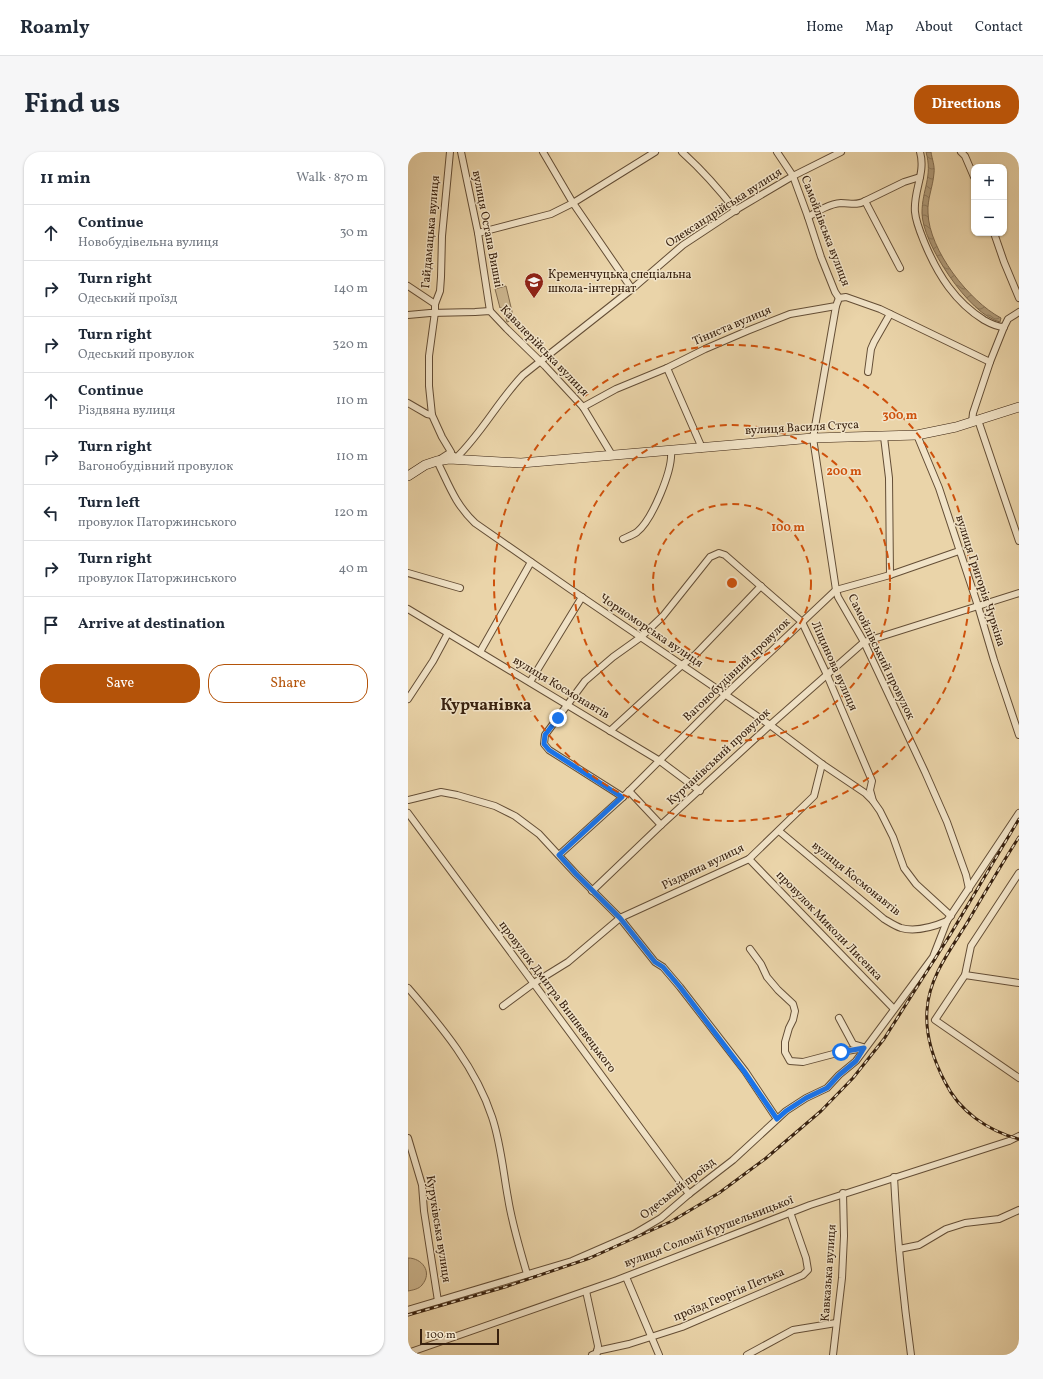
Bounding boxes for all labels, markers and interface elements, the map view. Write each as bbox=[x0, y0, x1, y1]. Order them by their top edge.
text: Roamly bbox=[20, 15, 90, 41]
text: Home bbox=[806, 18, 843, 37]
text: Map bbox=[865, 18, 893, 37]
text: About bbox=[915, 18, 953, 37]
text: Contact bbox=[975, 18, 1023, 37]
text: Find us bbox=[24, 85, 120, 124]
button: Directions bbox=[914, 85, 1019, 124]
street label: Олександрійська вулиця bbox=[663, 164, 785, 252]
map controls bbox=[971, 164, 1007, 236]
button: + bbox=[971, 164, 1007, 200]
text: 11 min bbox=[40, 167, 91, 190]
text: Walk · 870 m bbox=[296, 169, 368, 187]
street label: вулиця Остапа Вишні bbox=[468, 169, 506, 289]
street label: Самойлівська вулиця bbox=[797, 173, 853, 289]
street label: Гайдамацька вулиця bbox=[418, 175, 444, 289]
button: − bbox=[971, 200, 1007, 236]
text: Continue bbox=[78, 213, 143, 234]
icon: ahead bbox=[40, 222, 62, 244]
text: 30 m bbox=[340, 224, 368, 242]
text: Новобудівельна вулиця bbox=[78, 234, 219, 252]
place label: Кременчуцька спеціальна школа-інтернат bbox=[548, 267, 692, 297]
text: Turn right bbox=[78, 269, 152, 290]
school or university icon: Кременчуцька спеціальна школа-інтернат bbox=[523, 271, 545, 299]
icon: right bbox=[40, 278, 62, 300]
text: 140 m bbox=[334, 280, 368, 298]
text: Одеський проїзд bbox=[78, 290, 177, 308]
street label: Кавалерійська вулиця bbox=[496, 302, 592, 400]
street label: Тіниста вулиця bbox=[690, 302, 774, 350]
text: Turn right bbox=[78, 325, 152, 346]
icon: right bbox=[40, 334, 62, 356]
text: 320 m bbox=[333, 336, 368, 354]
text: Одеський провулок bbox=[78, 346, 194, 364]
text: Continue bbox=[78, 381, 143, 402]
icon: ahead bbox=[40, 390, 62, 412]
text: 110 m bbox=[336, 392, 368, 410]
text: Різдвяна вулиця bbox=[78, 402, 175, 420]
text: 300 m bbox=[883, 408, 918, 424]
street label: вулиця Василя Стуса bbox=[745, 417, 859, 439]
text: Turn right bbox=[78, 437, 152, 458]
icon: right bbox=[40, 446, 62, 468]
text: 110 m bbox=[336, 448, 368, 466]
text: Вагонобудівний провулок bbox=[78, 458, 233, 476]
text: 200 m bbox=[826, 464, 862, 480]
text: Turn left bbox=[78, 493, 140, 514]
icon: left bbox=[40, 502, 62, 524]
text: 120 m bbox=[334, 504, 368, 522]
street label: вулиця Григорія Чуркіна bbox=[951, 513, 1009, 649]
text: провулок Паторжинського bbox=[78, 514, 237, 532]
text: 100 m bbox=[771, 520, 805, 536]
text: Turn right bbox=[78, 549, 152, 570]
icon: right bbox=[40, 558, 62, 580]
text: 40 m bbox=[339, 560, 368, 578]
text: провулок Паторжинського bbox=[78, 570, 237, 588]
centre of rings bbox=[725, 576, 739, 590]
street label: Чорноморська вулиця bbox=[596, 590, 706, 672]
street label: Самойлівський провулок bbox=[844, 592, 919, 723]
icon: arrive bbox=[40, 614, 62, 636]
text: Arrive at destination bbox=[78, 614, 225, 635]
street label: Вагонобудівний провулок bbox=[680, 614, 794, 725]
street label: Ліщинова вулиця bbox=[807, 618, 861, 714]
street label: вулиця Космонавтів bbox=[510, 653, 612, 723]
button: Save bbox=[40, 664, 200, 703]
button: Share bbox=[208, 664, 368, 703]
district label: Курчанівка bbox=[440, 695, 532, 717]
street label: Курчанівський провулок bbox=[664, 704, 775, 809]
route end bbox=[549, 709, 567, 727]
street label: вулиця Космонавтів bbox=[808, 838, 904, 920]
street label: Різдвяна вулиця bbox=[659, 840, 747, 894]
street label: провулок Миколи Лисенка bbox=[772, 867, 886, 985]
street label: провулок Дмитра Вишневецького bbox=[495, 918, 619, 1076]
route start bbox=[832, 1043, 850, 1061]
street label: Одеський проїзд bbox=[637, 1154, 719, 1224]
street label: Куруківська вулиця bbox=[422, 1174, 454, 1284]
street label: вулиця Соломії Крушельницької bbox=[622, 1192, 796, 1272]
street label: Кавказька вулиця bbox=[818, 1224, 840, 1322]
street label: проїзд Георгія Петька bbox=[671, 1264, 787, 1326]
scale bar bbox=[420, 1327, 499, 1346]
text: 100 m bbox=[426, 1328, 456, 1343]

